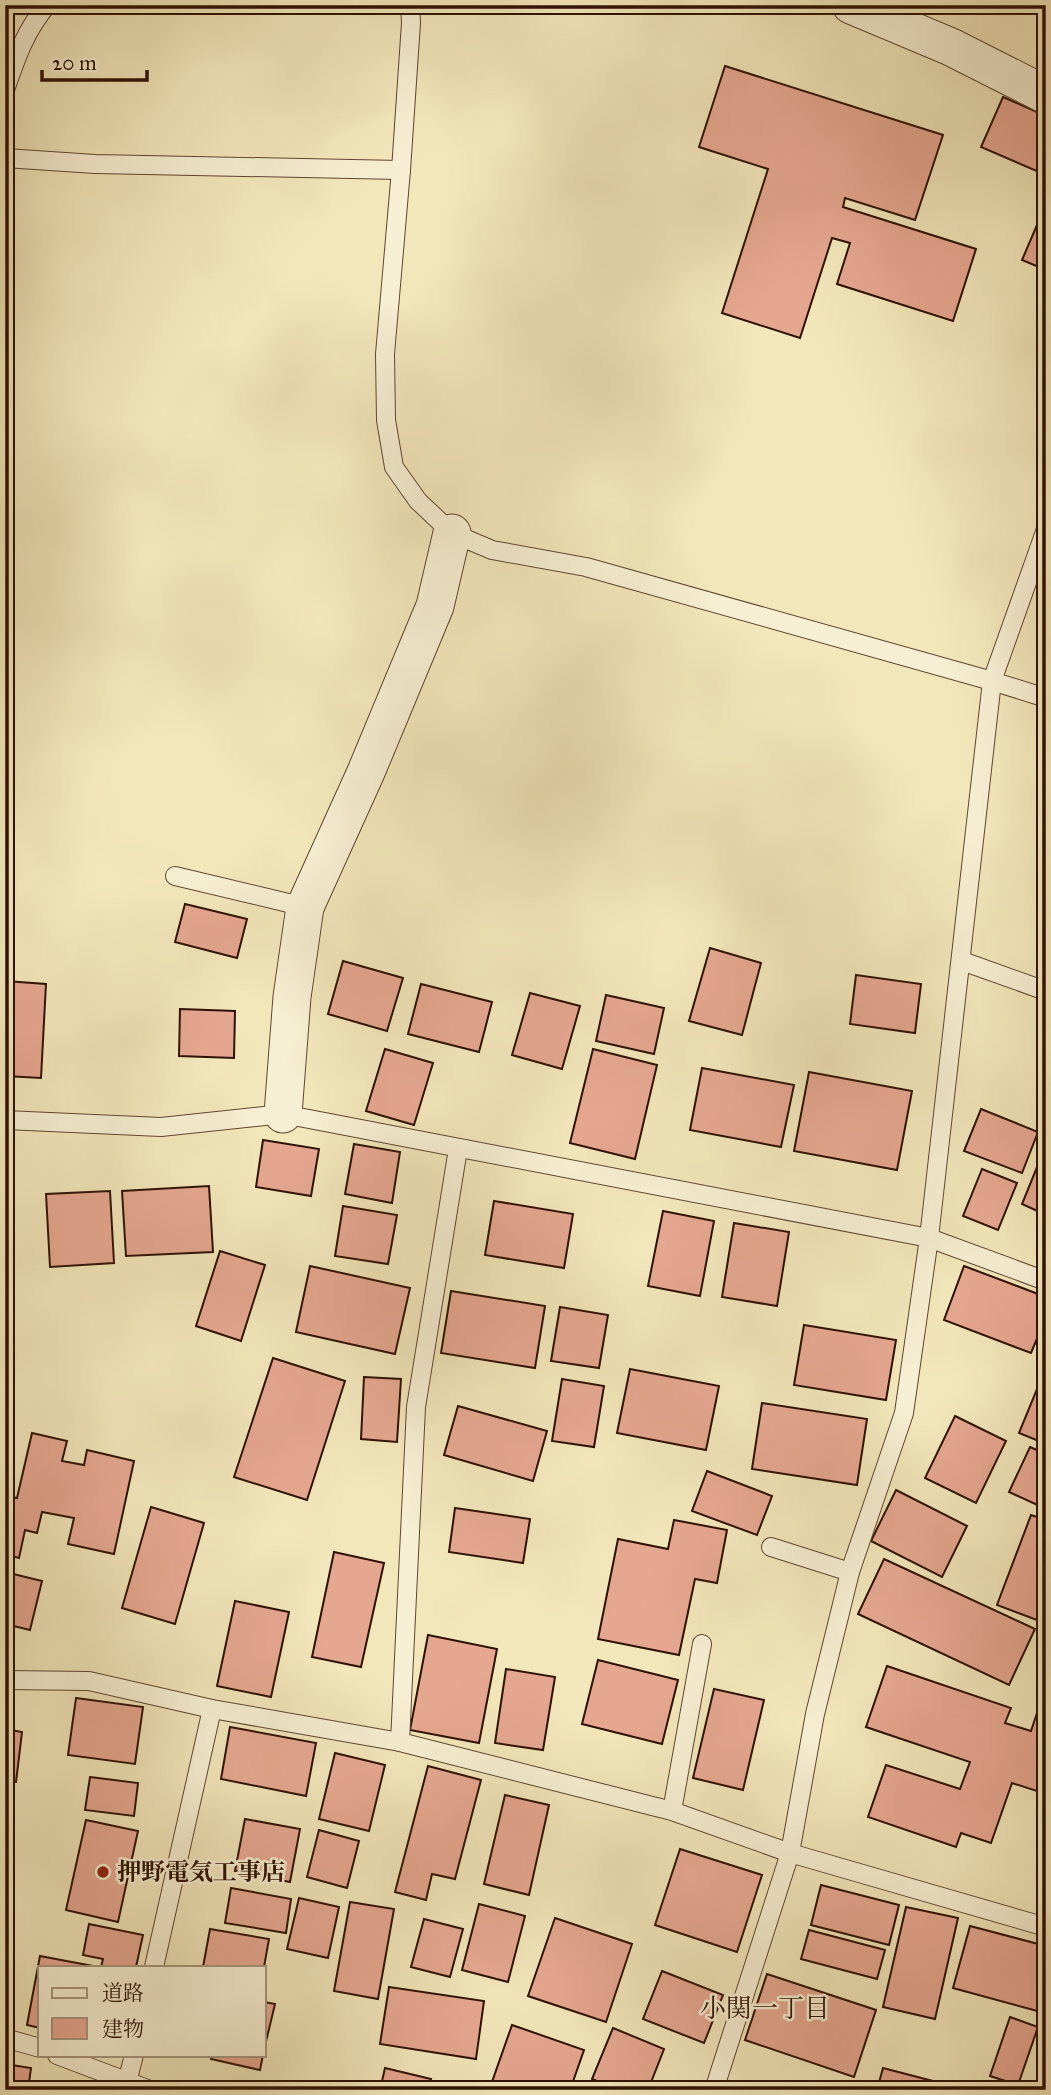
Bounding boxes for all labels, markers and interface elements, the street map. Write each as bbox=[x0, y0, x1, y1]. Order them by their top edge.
scale bar bbox=[42, 38, 147, 82]
text: 20 m bbox=[52, 50, 97, 76]
place label: 押野電気工事店 bbox=[117, 1857, 285, 1887]
marker: 押野電気工事店 bbox=[95, 1864, 111, 1880]
legend bbox=[38, 1966, 266, 2056]
text: 道路 bbox=[102, 1980, 144, 2006]
district label: 小関一丁目 bbox=[700, 1992, 830, 2024]
text: 建物 bbox=[102, 2016, 144, 2042]

